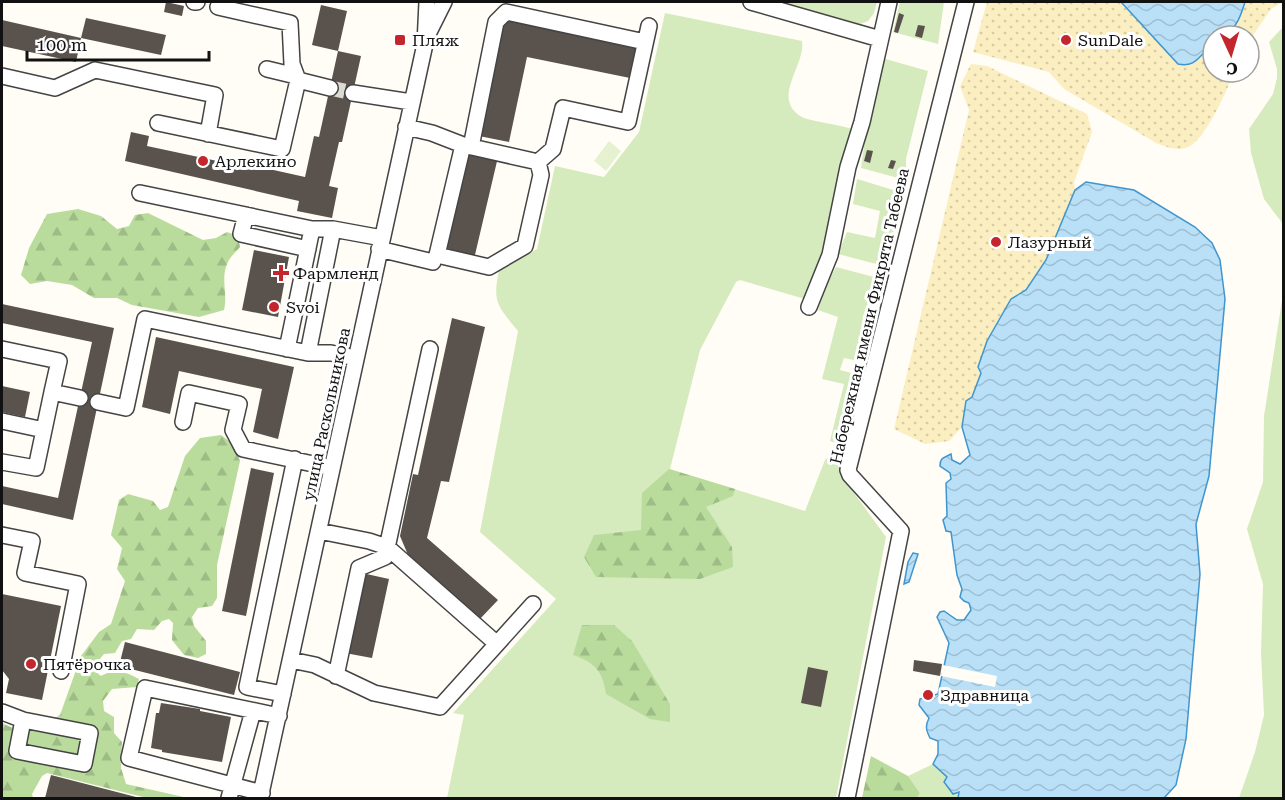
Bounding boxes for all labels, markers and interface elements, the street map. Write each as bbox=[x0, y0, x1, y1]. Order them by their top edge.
scale bar bbox=[27, 24, 208, 62]
north arrow bbox=[1201, 24, 1261, 84]
place label: Пляж bbox=[412, 31, 460, 50]
place label: SunDale bbox=[1078, 31, 1143, 50]
marker: Пляж bbox=[393, 33, 407, 47]
marker: SunDale bbox=[1059, 33, 1073, 47]
text: 100 m bbox=[36, 34, 87, 55]
text: С bbox=[1226, 59, 1238, 78]
place label: Арлекино bbox=[215, 152, 297, 171]
marker: Арлекино bbox=[196, 154, 210, 168]
street label: Набережная имени Фикрята Табеева bbox=[826, 166, 913, 466]
place label: Лазурный bbox=[1008, 233, 1092, 252]
marker: Лазурный bbox=[989, 235, 1003, 249]
place label: Фармленд bbox=[293, 264, 379, 283]
marker: Фармленд bbox=[274, 266, 288, 280]
place label: Svoi bbox=[286, 298, 320, 317]
marker: Svoi bbox=[267, 300, 281, 314]
street label: улица Раскольникова bbox=[299, 325, 354, 502]
place label: Пятёрочка bbox=[43, 655, 131, 674]
marker: Пятёрочка bbox=[24, 657, 38, 671]
place label: Здравница bbox=[940, 686, 1029, 705]
marker: Здравница bbox=[921, 688, 935, 702]

